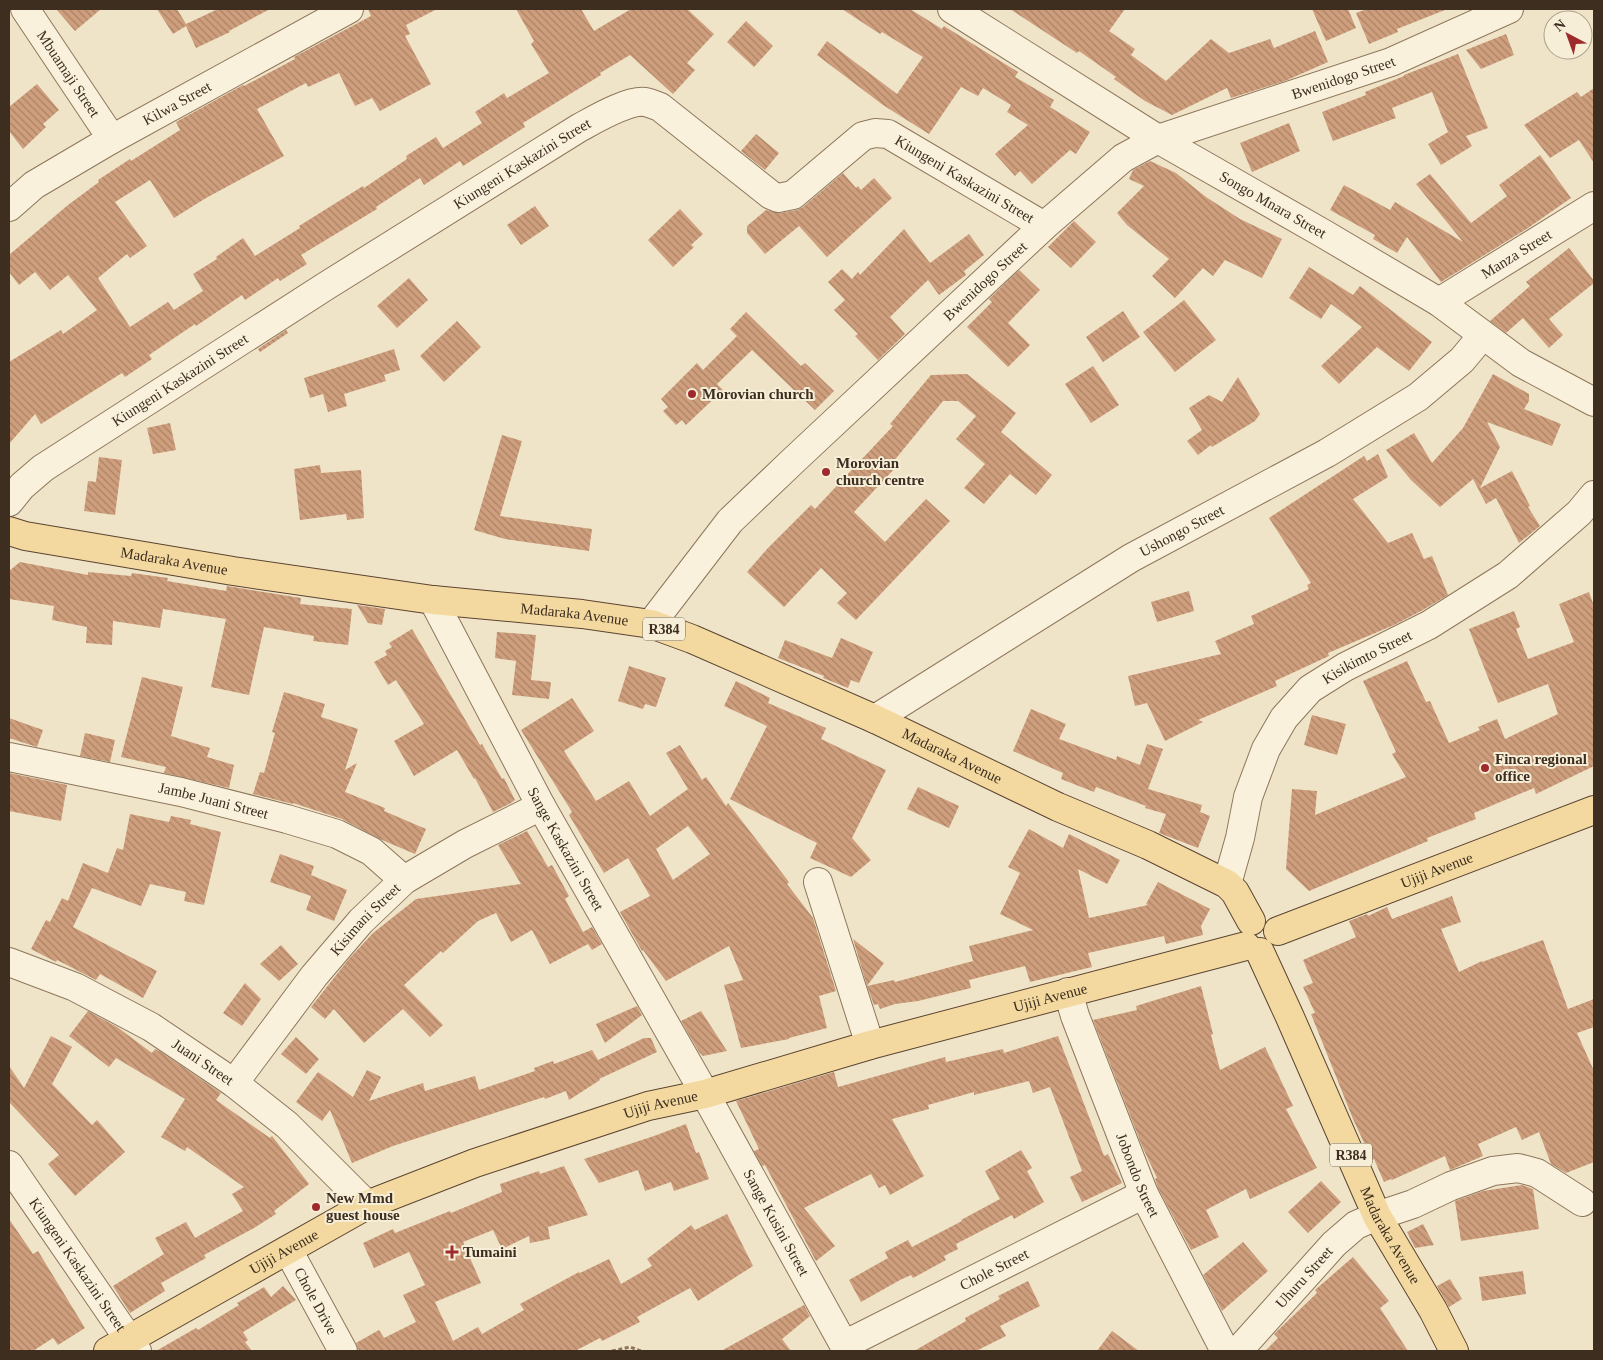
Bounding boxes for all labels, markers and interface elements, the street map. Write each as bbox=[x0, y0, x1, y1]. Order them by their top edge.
north arrow bbox=[1543, 10, 1593, 60]
text: N bbox=[1551, 17, 1569, 35]
street label: Mbuamaji Street bbox=[34, 28, 103, 121]
street label: Bwenidogo Street bbox=[1290, 53, 1399, 102]
street label: Kilwa Street bbox=[140, 78, 215, 129]
street label: Kiungeni Kaskazini Street bbox=[451, 115, 594, 212]
street label: Kiungeni Kaskazini Street bbox=[892, 132, 1038, 227]
street label: Songo Mnara Street bbox=[1217, 168, 1330, 242]
street label: Manza Street bbox=[1478, 226, 1555, 282]
street label: Bwenidogo Street bbox=[940, 238, 1031, 324]
street label: Kiungeni Kaskazini Street bbox=[109, 330, 252, 430]
place label: Morovian church bbox=[702, 386, 814, 402]
marker: Morovian church bbox=[686, 388, 698, 400]
place label: Morovian church centre bbox=[836, 455, 925, 488]
marker: Morovian church centre bbox=[820, 466, 832, 478]
street label: Ushongo Street bbox=[1137, 501, 1227, 560]
street label: Madaraka Avenue bbox=[119, 544, 229, 578]
street label: Madaraka Avenue bbox=[520, 600, 630, 629]
road number: R384 bbox=[643, 618, 685, 640]
street label: Kisikimto Street bbox=[1319, 627, 1415, 687]
street label: Madaraka Avenue bbox=[900, 725, 1005, 787]
place label: Finca regional office bbox=[1495, 751, 1587, 784]
marker: Finca regional office bbox=[1479, 762, 1491, 774]
street label: Jambe Juani Street bbox=[157, 780, 271, 822]
street label: Sange Kaskazini Street bbox=[525, 784, 607, 914]
street label: Ujiji Avenue bbox=[1398, 849, 1475, 891]
street label: Kisimani Street bbox=[327, 879, 404, 959]
street label: Ujiji Avenue bbox=[1011, 980, 1089, 1015]
street label: Juani Street bbox=[169, 1036, 237, 1089]
street label: Ujiji Avenue bbox=[621, 1088, 700, 1122]
street label: Jobondo Street bbox=[1113, 1131, 1163, 1221]
road number: R384 bbox=[1330, 1144, 1372, 1166]
street label: Sange Kusini Street bbox=[740, 1167, 812, 1279]
street label: Madaraka Avenue bbox=[1357, 1184, 1424, 1287]
place label: New Mmd guest house bbox=[326, 1190, 400, 1223]
street label: Kiungeni Kaskazini Street bbox=[26, 1195, 130, 1335]
marker: New Mmd guest house bbox=[310, 1201, 322, 1213]
street label: Ujiji Avenue bbox=[247, 1226, 321, 1277]
street label: Uhuru Street bbox=[1272, 1243, 1336, 1311]
place label: Tumaini bbox=[463, 1244, 517, 1260]
marker: Tumaini bbox=[445, 1245, 459, 1259]
street label: Chole Street bbox=[957, 1245, 1032, 1293]
street label: Chole Drive bbox=[291, 1265, 341, 1337]

